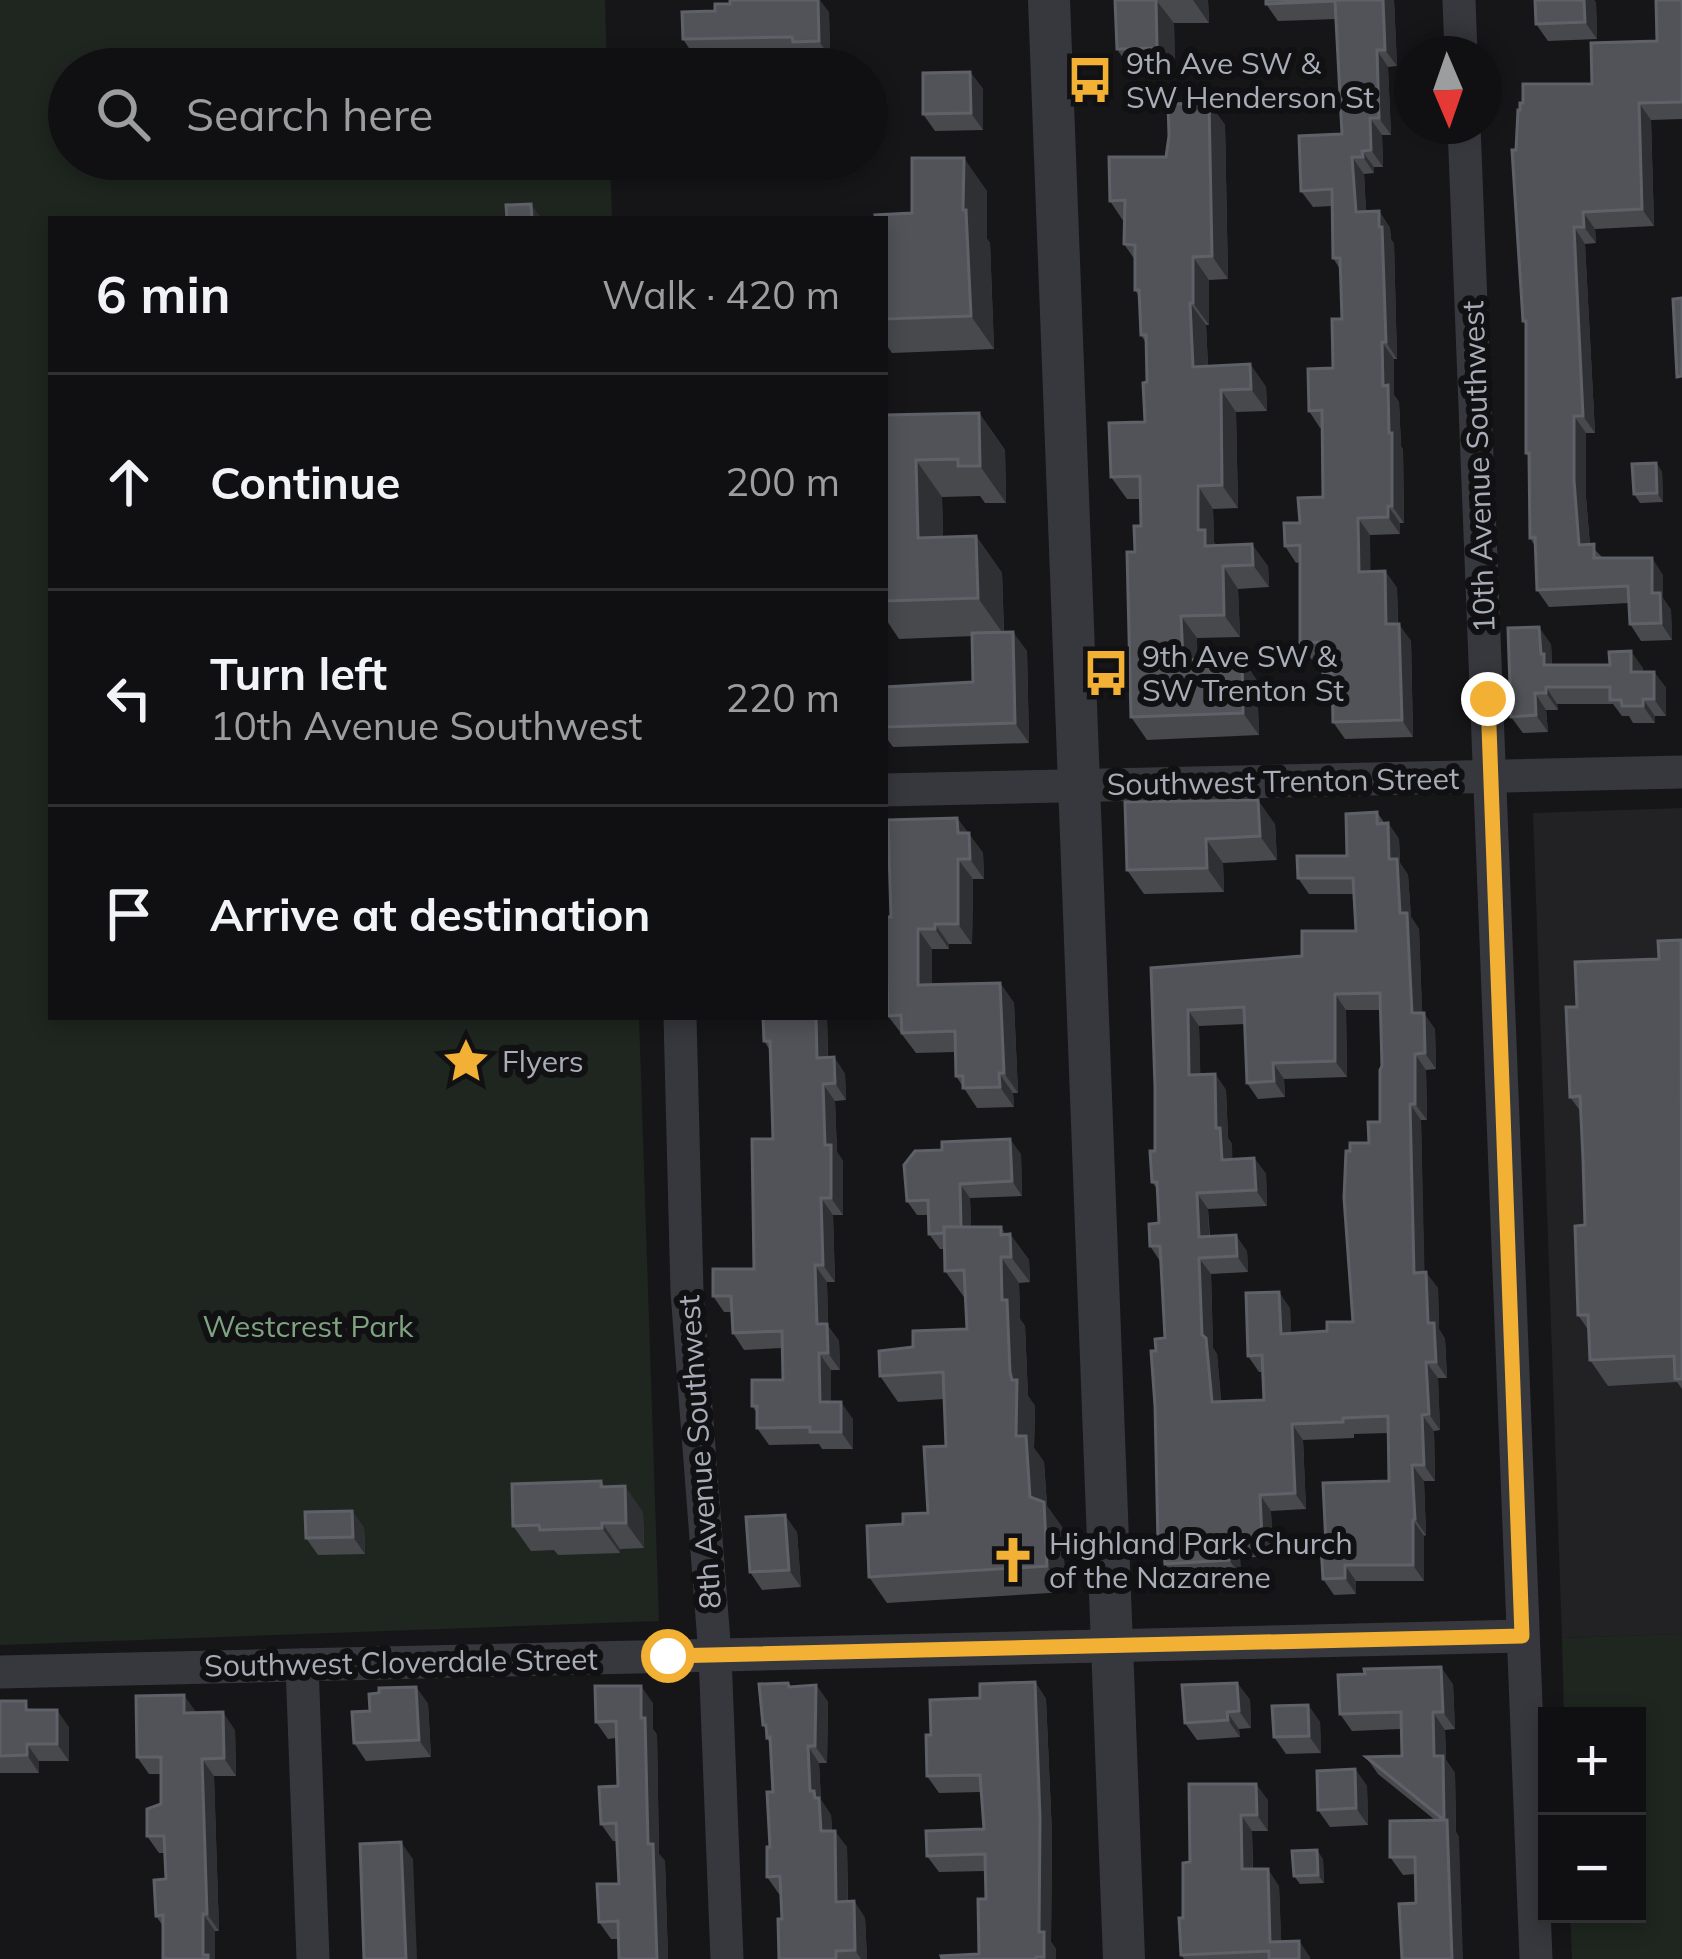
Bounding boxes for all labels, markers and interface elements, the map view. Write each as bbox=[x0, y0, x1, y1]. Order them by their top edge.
north arrow bbox=[1394, 36, 1502, 144]
place label: 9th Ave SW & SW Henderson St bbox=[1126, 44, 1374, 116]
search box bbox=[48, 48, 888, 180]
bus stop icon: 9th Ave SW & SW Henderson St bbox=[1065, 55, 1115, 105]
icon: search bbox=[90, 81, 156, 147]
text: Search here bbox=[186, 86, 433, 142]
text: 6 min bbox=[96, 262, 231, 326]
text: Walk · 420 m bbox=[602, 270, 840, 319]
street label: 10th Avenue Southwest bbox=[1453, 300, 1503, 634]
icon: ahead bbox=[96, 449, 162, 515]
text: Continue bbox=[210, 454, 400, 510]
text: 200 m bbox=[725, 457, 840, 506]
place label: 9th Ave SW & SW Trenton St bbox=[1142, 637, 1344, 709]
text: Turn left bbox=[210, 645, 387, 701]
bus stop icon: 9th Ave SW & SW Trenton St bbox=[1081, 648, 1131, 698]
icon: left bbox=[96, 665, 162, 731]
route end bbox=[1461, 672, 1515, 726]
text: 220 m bbox=[725, 673, 840, 722]
text: 10th Avenue Southwest bbox=[210, 701, 643, 750]
street label: Southwest Trenton Street bbox=[1106, 759, 1460, 803]
icon: arrive bbox=[96, 881, 162, 947]
text: Arrive at destination bbox=[210, 886, 650, 942]
place icon: Flyers bbox=[441, 1036, 491, 1086]
place label: Flyers bbox=[502, 1042, 584, 1080]
street label: 8th Avenue Southwest bbox=[669, 1294, 729, 1610]
park label: Westcrest Park bbox=[202, 1307, 414, 1345]
place label: Highland Park Church of the Nazarene bbox=[1049, 1524, 1353, 1596]
church icon: Highland Park Church of the Nazarene bbox=[988, 1535, 1038, 1585]
route start bbox=[641, 1629, 695, 1683]
street label: Southwest Cloverdale Street bbox=[204, 1640, 598, 1684]
map controls bbox=[1538, 1707, 1646, 1923]
button: + bbox=[1538, 1707, 1646, 1815]
button: − bbox=[1538, 1815, 1646, 1923]

